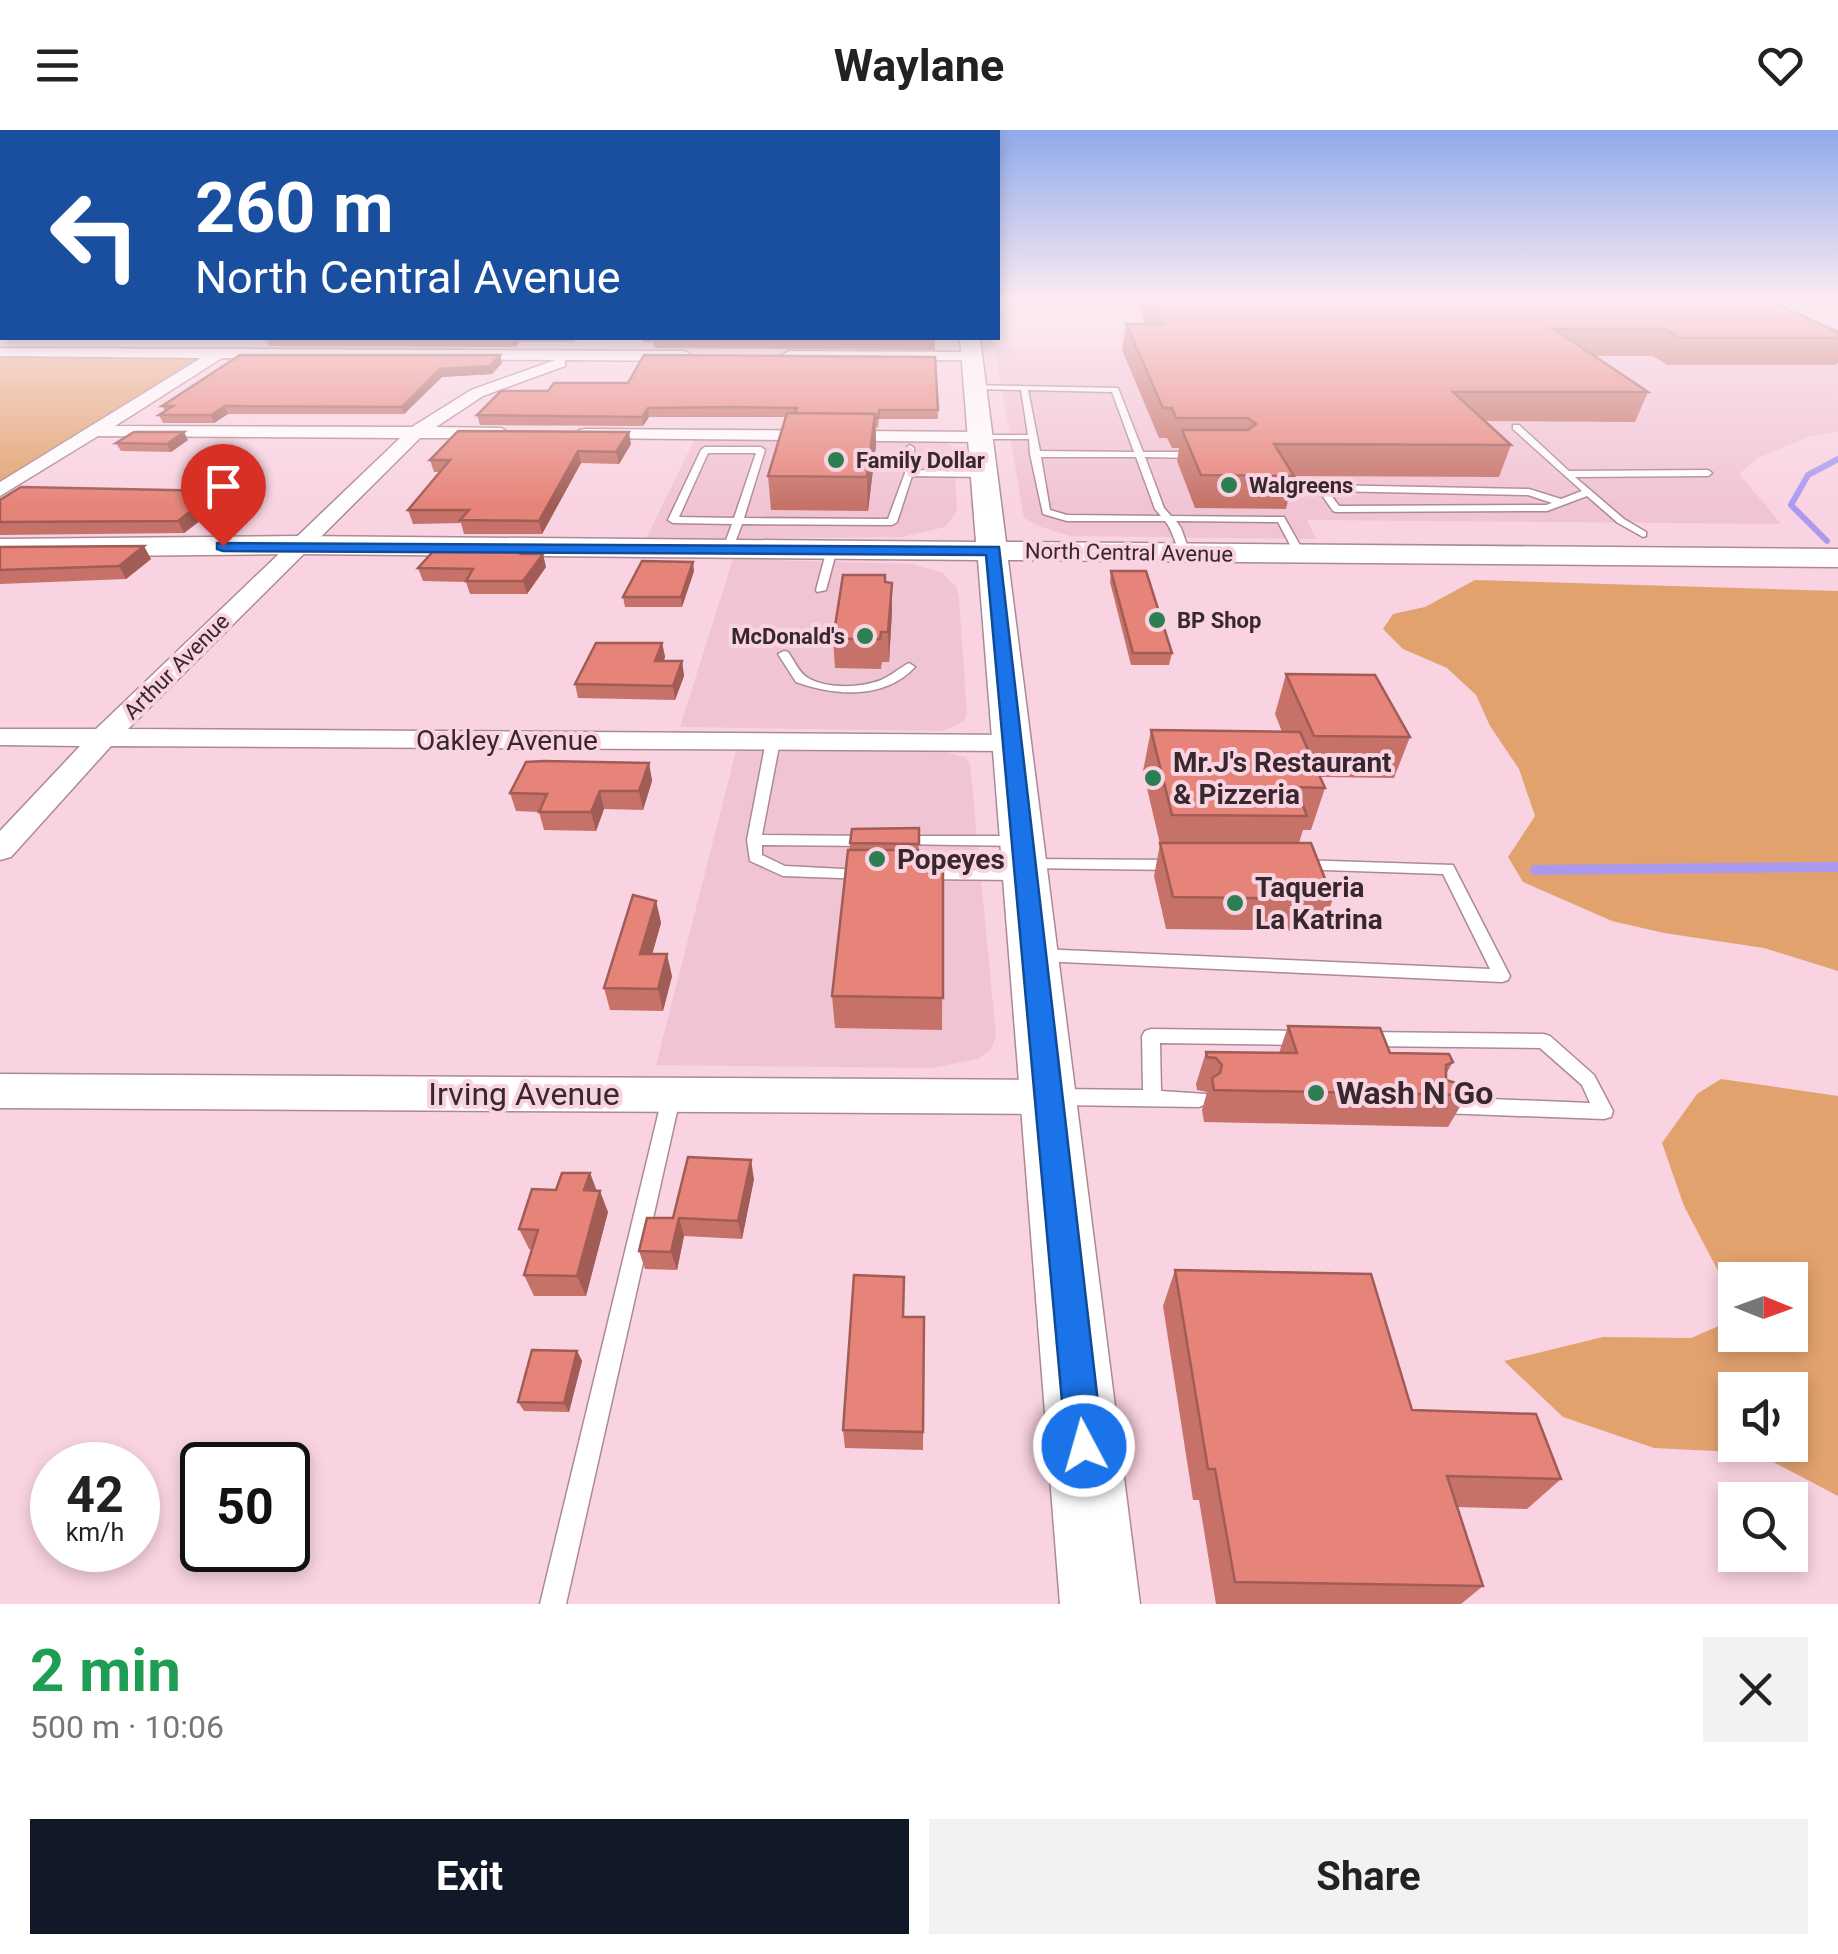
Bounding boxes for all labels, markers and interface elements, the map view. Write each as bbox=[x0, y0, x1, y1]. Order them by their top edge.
icon: menu bbox=[30, 38, 85, 93]
icon: heart bbox=[1753, 38, 1808, 93]
text: Waylane bbox=[834, 39, 1004, 92]
text: 260 m bbox=[195, 167, 394, 249]
icon: left bbox=[30, 170, 160, 300]
text: North Central Avenue bbox=[195, 251, 621, 304]
pin bbox=[181, 444, 266, 547]
place label: Family Dollar bbox=[856, 448, 985, 473]
marker: Family Dollar bbox=[825, 449, 847, 471]
icon: arrive bbox=[196, 459, 251, 514]
place label: Walgreens bbox=[1249, 473, 1353, 498]
marker: Walgreens bbox=[1218, 474, 1240, 496]
street label: North Central Avenue bbox=[1025, 538, 1233, 567]
street label: Arthur Avenue bbox=[118, 608, 234, 724]
place label: BP Shop bbox=[1177, 608, 1261, 633]
marker: BP Shop bbox=[1146, 609, 1168, 631]
place label: McDonald's bbox=[731, 624, 845, 649]
marker: McDonald's bbox=[854, 625, 876, 647]
street label: Oakley Avenue bbox=[416, 724, 598, 757]
place label: Mr.J's Restaurant & Pizzeria bbox=[1173, 746, 1392, 811]
marker: Mr.J's Restaurant & Pizzeria bbox=[1142, 767, 1164, 789]
place label: Popeyes bbox=[897, 843, 1005, 876]
marker: Popeyes bbox=[866, 848, 888, 870]
place label: Taqueria La Katrina bbox=[1255, 871, 1383, 936]
marker: Taqueria La Katrina bbox=[1224, 892, 1246, 914]
place label: Wash N Go bbox=[1336, 1074, 1493, 1112]
street label: Irving Avenue bbox=[428, 1075, 620, 1113]
marker: Wash N Go bbox=[1305, 1082, 1327, 1104]
north arrow bbox=[1718, 1262, 1808, 1352]
map controls bbox=[1718, 1262, 1808, 1572]
button: sound bbox=[1718, 1372, 1808, 1462]
position arrow bbox=[1032, 1394, 1136, 1498]
speed limit sign: 50 bbox=[180, 1442, 310, 1572]
text: 42 bbox=[66, 1466, 124, 1524]
button: search bbox=[1718, 1482, 1808, 1572]
text: km/h bbox=[66, 1518, 124, 1547]
text: 2 min bbox=[30, 1635, 181, 1706]
button: close bbox=[1703, 1637, 1808, 1742]
text: 500 m · 10:06 bbox=[30, 1708, 224, 1746]
button: Exit bbox=[30, 1819, 909, 1934]
button: Share bbox=[929, 1819, 1808, 1934]

